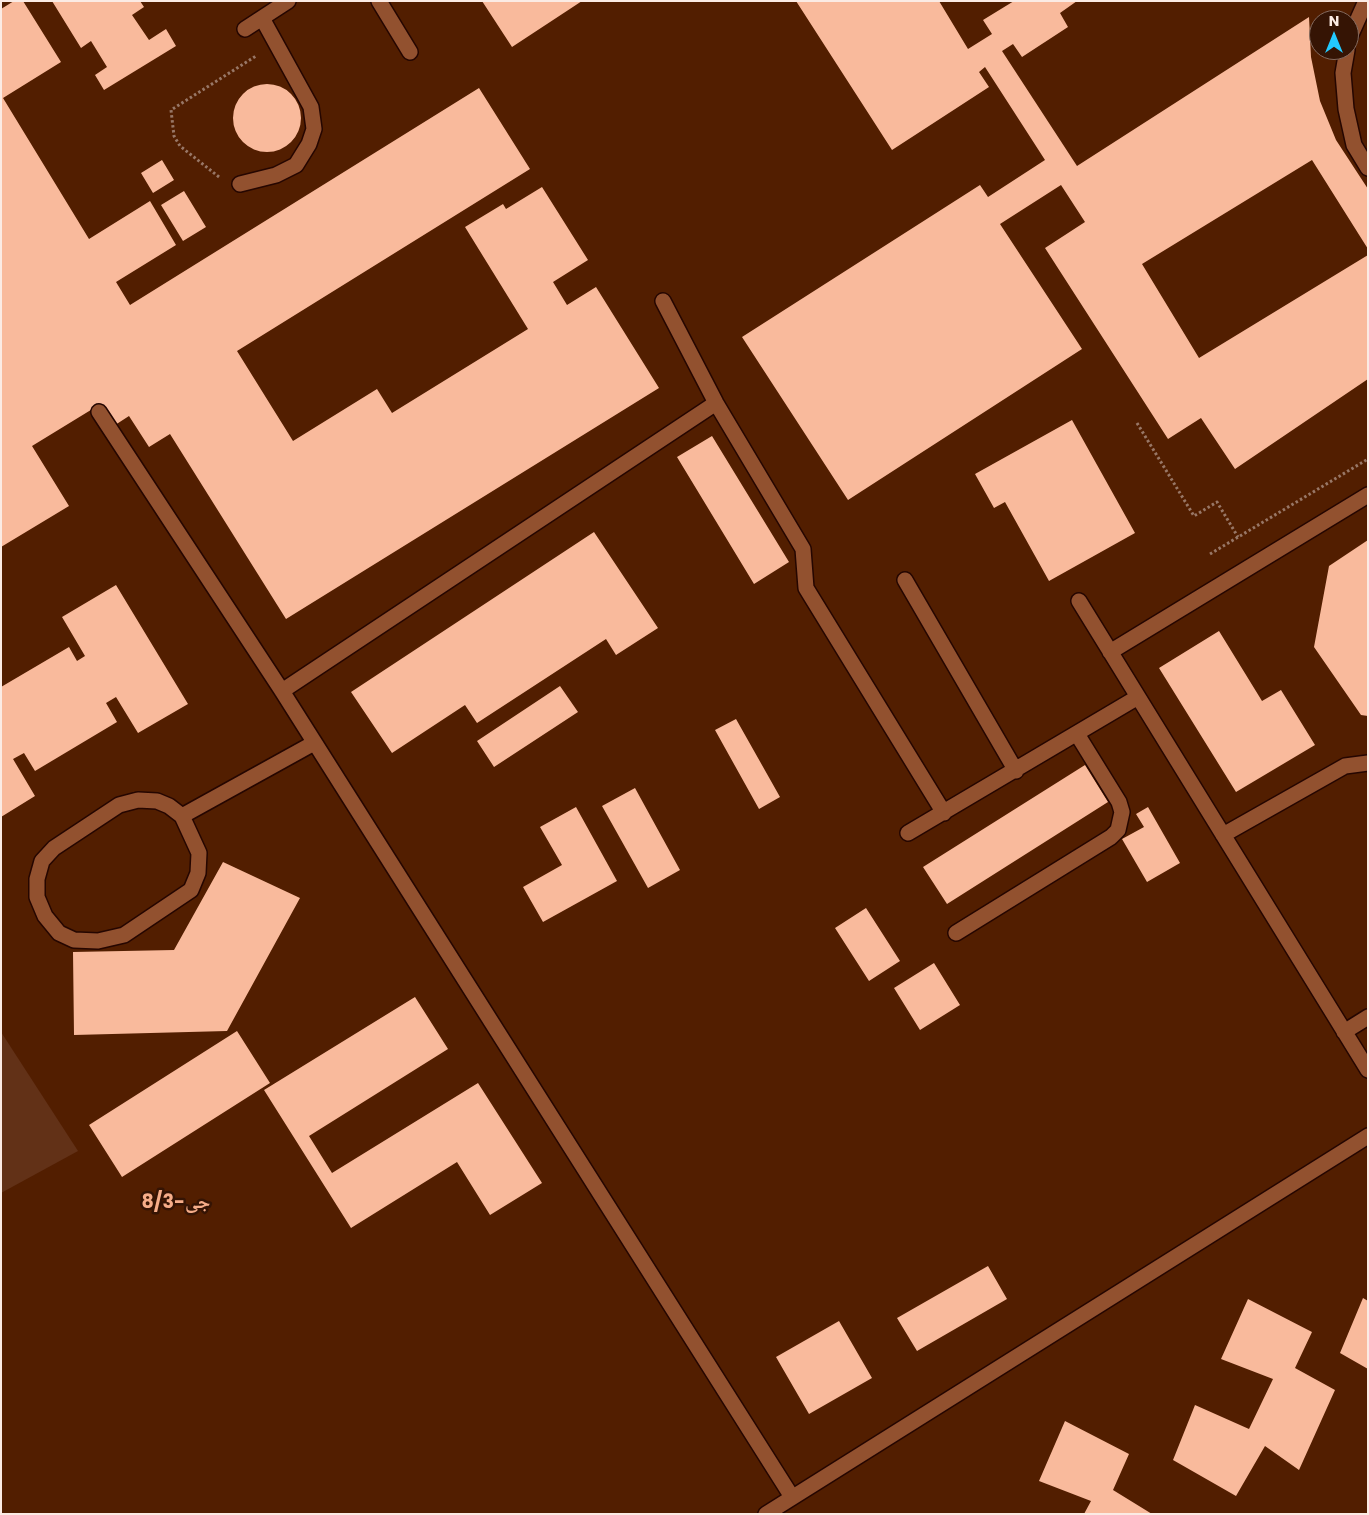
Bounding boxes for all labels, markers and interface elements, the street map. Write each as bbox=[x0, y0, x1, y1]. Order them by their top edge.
north arrow bbox=[1309, 10, 1359, 60]
text: N bbox=[1329, 11, 1339, 31]
district label: جی-8/3 bbox=[142, 1192, 210, 1214]

